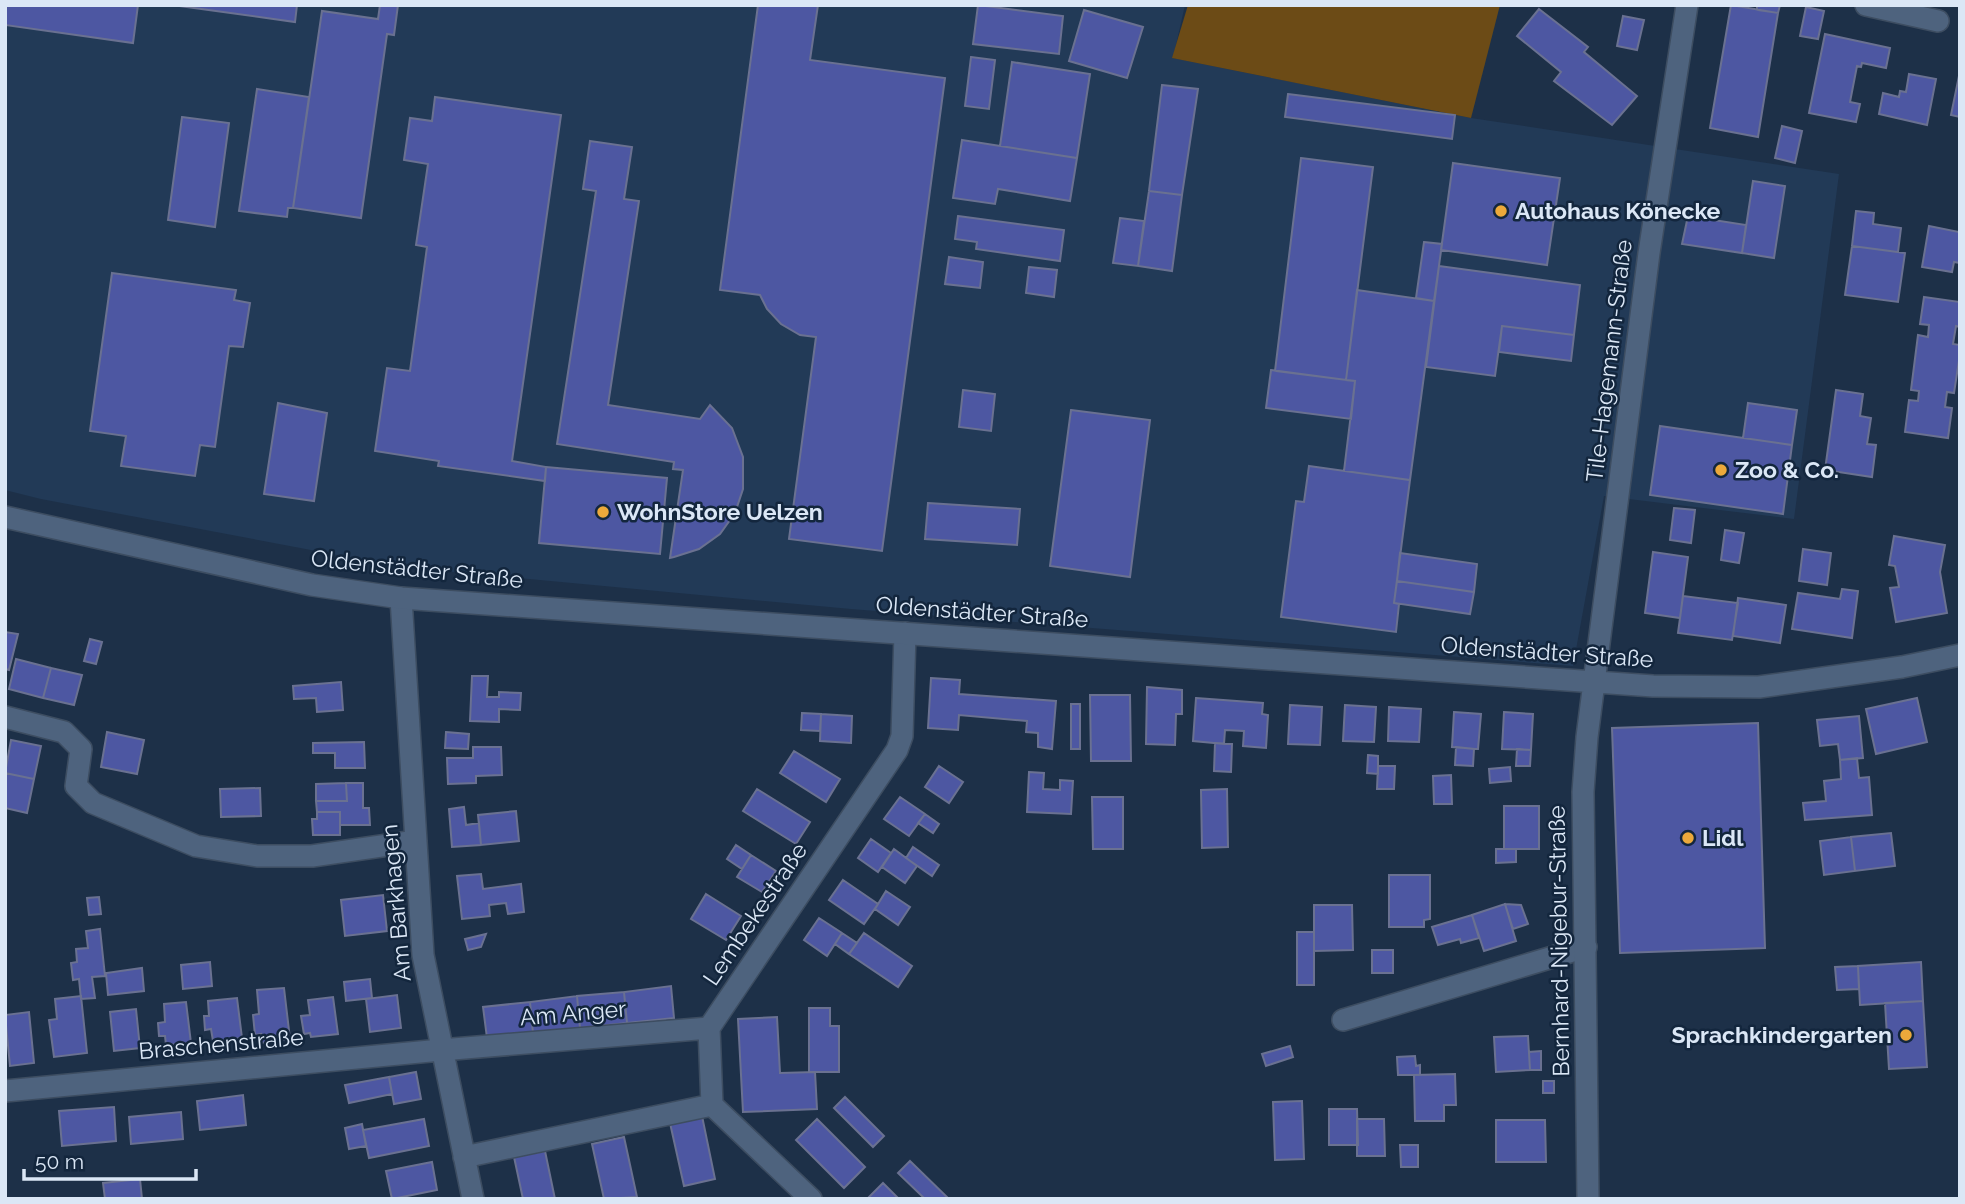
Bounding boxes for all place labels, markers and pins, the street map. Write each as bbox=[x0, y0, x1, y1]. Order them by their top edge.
place label: Autohaus Könecke bbox=[1515, 197, 1721, 224]
marker: Autohaus Könecke bbox=[1493, 203, 1509, 219]
place label: Zoo & Co. bbox=[1735, 456, 1839, 483]
marker: Zoo & Co. bbox=[1713, 462, 1729, 478]
place label: WohnStore Uelzen bbox=[617, 498, 823, 525]
marker: WohnStore Uelzen bbox=[595, 504, 611, 520]
place label: Lidl bbox=[1702, 824, 1744, 851]
marker: Lidl bbox=[1680, 830, 1696, 846]
place label: Sprachkindergarten bbox=[1671, 1021, 1892, 1048]
marker: Sprachkindergarten bbox=[1898, 1027, 1914, 1043]

